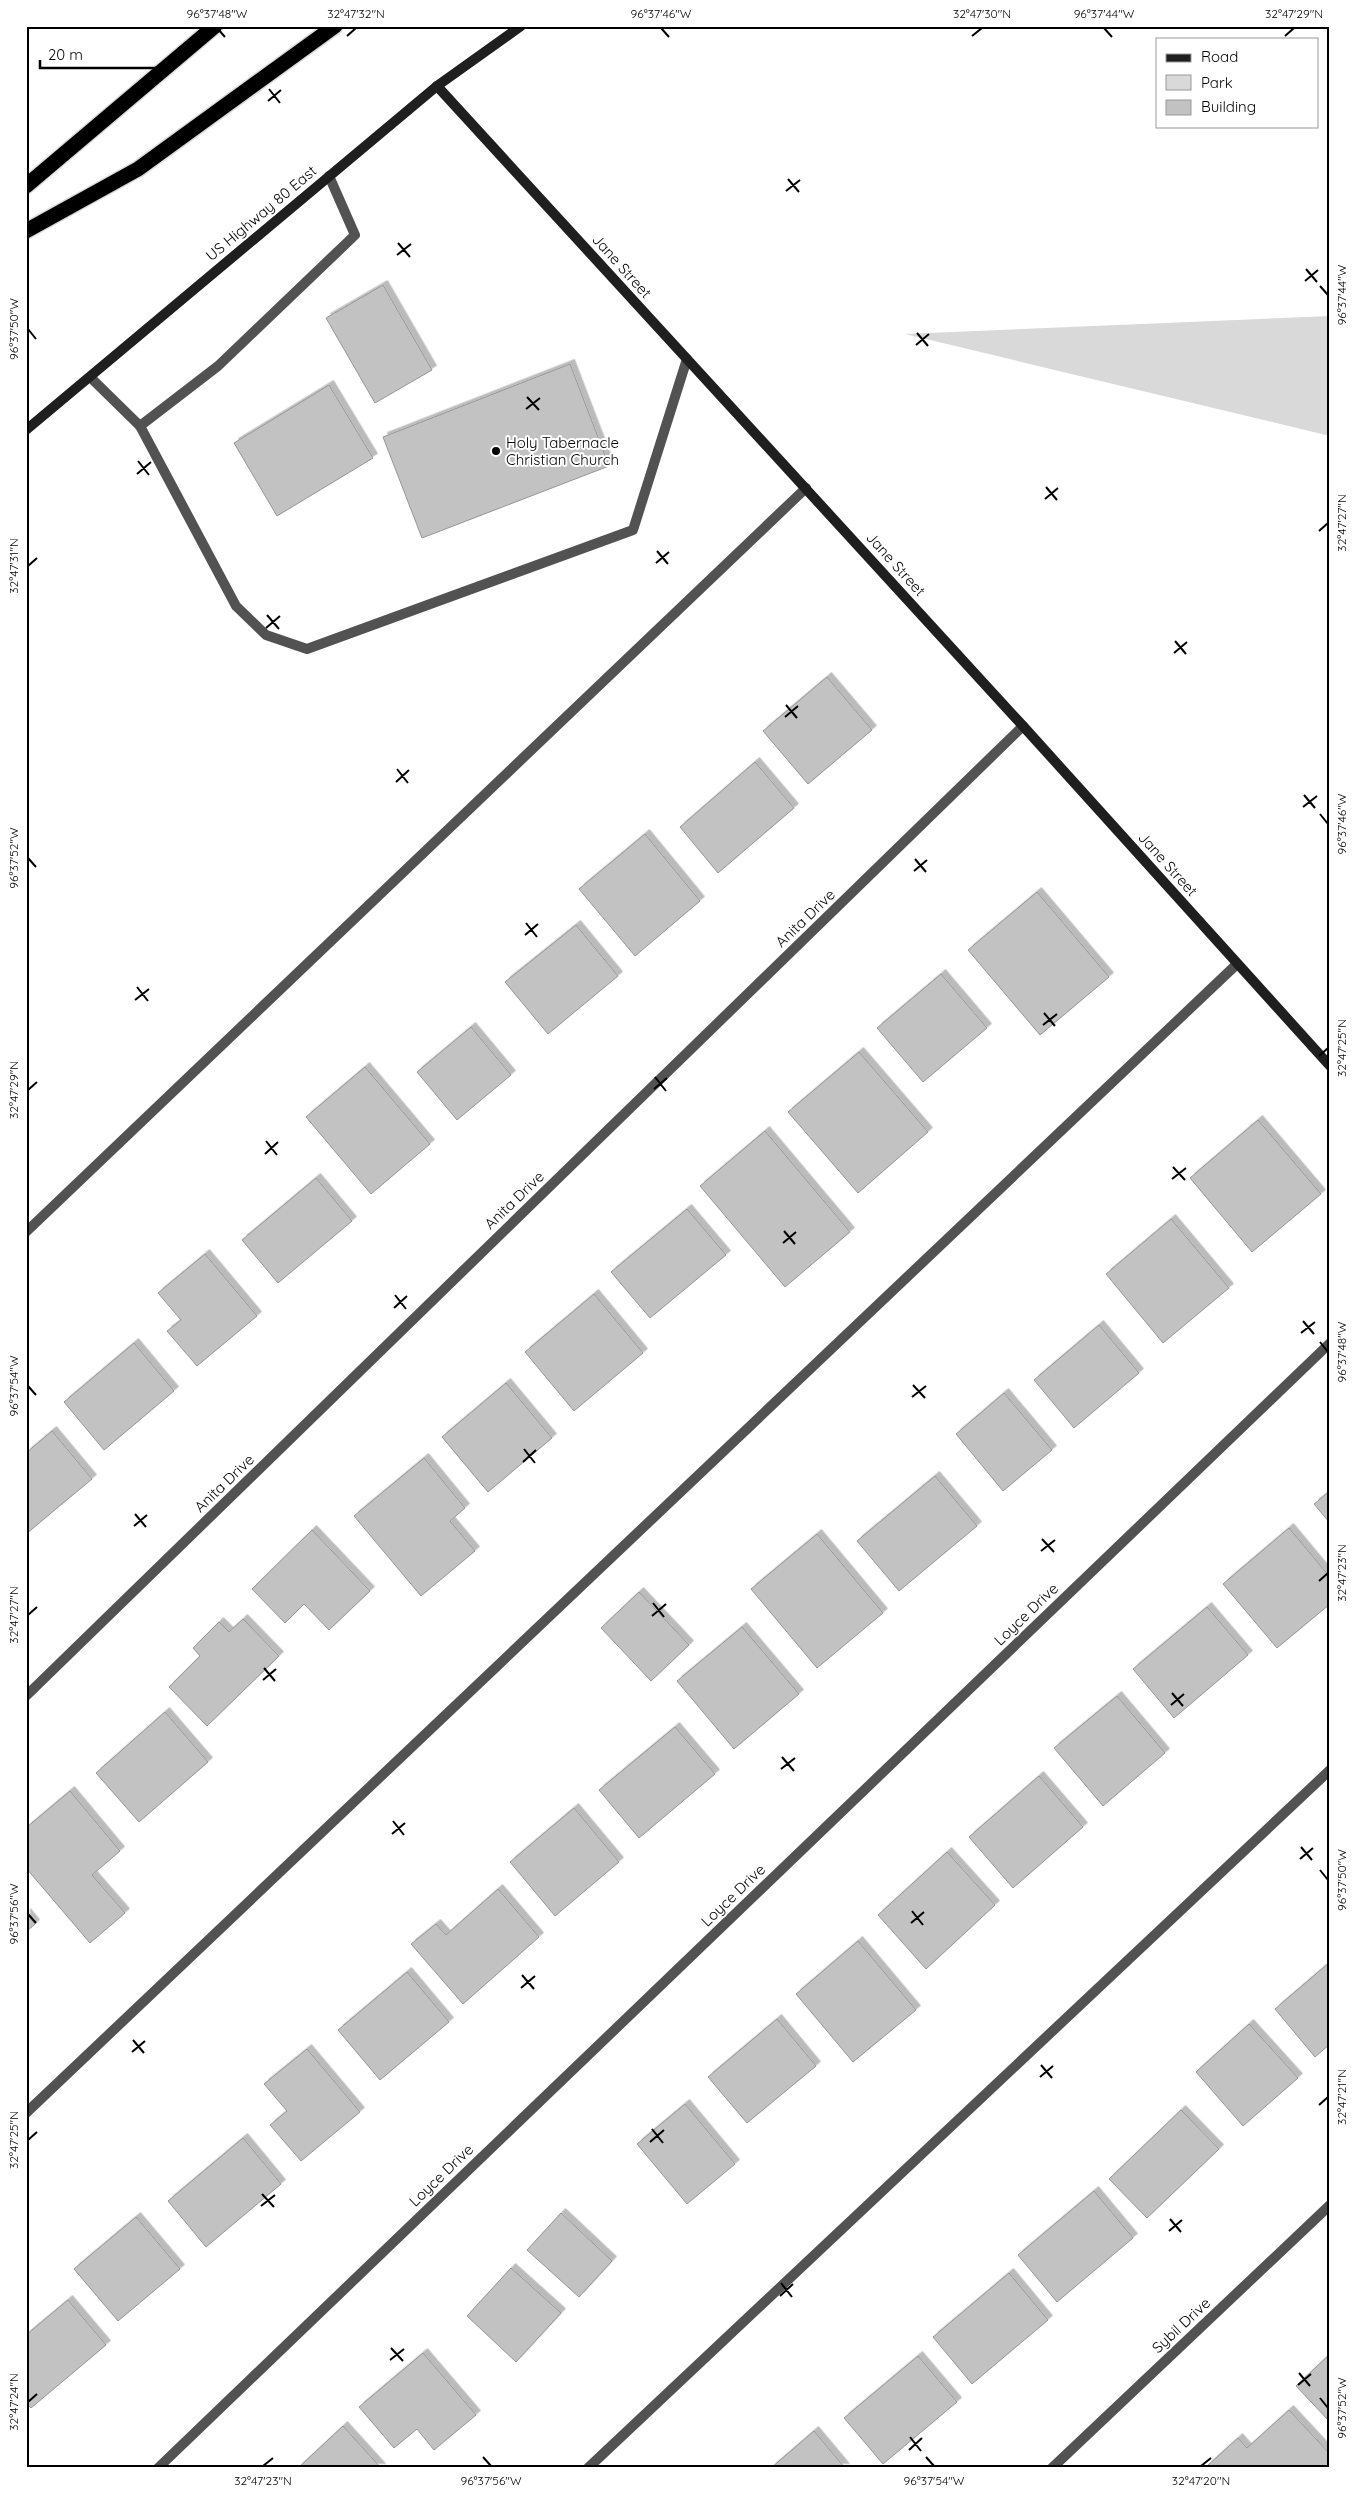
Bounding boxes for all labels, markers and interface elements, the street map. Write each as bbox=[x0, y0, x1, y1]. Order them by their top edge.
text: 96°37'48"W bbox=[187, 6, 248, 21]
text: 32°47'32"N bbox=[327, 6, 385, 21]
text: 96°37'46"W bbox=[631, 6, 692, 21]
text: 32°47'30"N bbox=[953, 6, 1011, 21]
text: 96°37'44"W bbox=[1074, 6, 1135, 21]
text: 32°47'29"N bbox=[1265, 6, 1323, 21]
scale bar bbox=[40, 38, 170, 70]
legend bbox=[1156, 38, 1318, 128]
text: 20 m bbox=[48, 45, 83, 64]
text: Road bbox=[1201, 47, 1238, 66]
text: Park bbox=[1201, 73, 1233, 92]
text: Building bbox=[1201, 97, 1256, 116]
street label: US Highway 80 East bbox=[202, 161, 320, 265]
street label: Jane Street bbox=[588, 230, 656, 302]
text: 96°37'44"W bbox=[1334, 264, 1349, 325]
text: 96°37'50"W bbox=[6, 298, 21, 360]
place label: Holy Tabernacle Christian Church bbox=[506, 433, 619, 469]
marker: Holy Tabernacle Christian Church bbox=[490, 445, 502, 457]
text: 32°47'27"N bbox=[1334, 494, 1349, 552]
street label: Jane Street bbox=[862, 528, 930, 600]
text: 32°47'31"N bbox=[6, 538, 21, 594]
text: 96°37'46"W bbox=[1334, 793, 1349, 854]
text: 96°37'52"W bbox=[6, 827, 21, 889]
street label: Jane Street bbox=[1134, 828, 1202, 900]
street label: Anita Drive bbox=[771, 885, 839, 951]
text: 32°47'25"N bbox=[1334, 1019, 1349, 1077]
text: 32°47'29"N bbox=[6, 1061, 21, 1119]
street label: Anita Drive bbox=[480, 1167, 548, 1233]
text: 96°37'48"W bbox=[1334, 1321, 1349, 1382]
text: 96°37'54"W bbox=[6, 1355, 21, 1416]
street label: Anita Drive bbox=[190, 1450, 258, 1516]
text: 32°47'23"N bbox=[1334, 1544, 1349, 1602]
street label: Loyce Drive bbox=[990, 1579, 1062, 1649]
text: 32°47'27"N bbox=[6, 1586, 21, 1644]
text: 96°37'50"W bbox=[1334, 1849, 1349, 1911]
street label: Loyce Drive bbox=[697, 1860, 769, 1930]
text: 96°37'56"W bbox=[6, 1883, 21, 1945]
text: 32°47'21"N bbox=[1334, 2069, 1349, 2125]
text: 32°47'25"N bbox=[6, 2111, 21, 2169]
street label: Loyce Drive bbox=[405, 2140, 477, 2210]
street label: Sybil Drive bbox=[1148, 2293, 1214, 2357]
text: 32°47'24"N bbox=[6, 2373, 21, 2431]
text: 96°37'52"W bbox=[1334, 2377, 1349, 2439]
text: 32°47'23"N bbox=[234, 2473, 292, 2488]
text: 96°37'56"W bbox=[460, 2473, 522, 2488]
text: 96°37'54"W bbox=[904, 2473, 965, 2488]
text: 32°47'20"N bbox=[1172, 2473, 1230, 2488]

